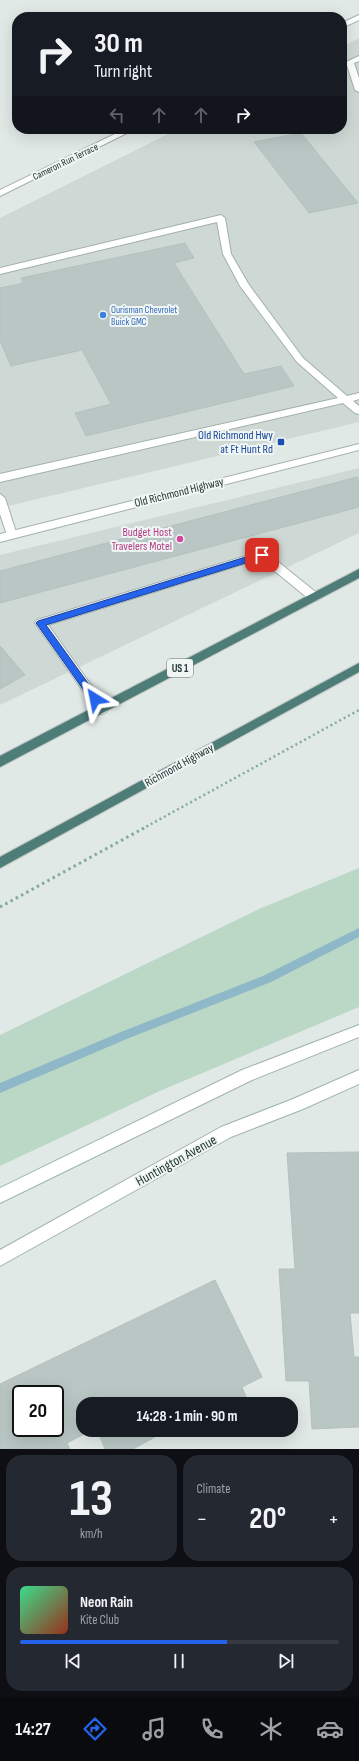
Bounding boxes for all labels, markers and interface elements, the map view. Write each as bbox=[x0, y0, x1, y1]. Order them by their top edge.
text: 30 m bbox=[94, 27, 143, 60]
icon: right bbox=[28, 28, 80, 80]
text: Turn right bbox=[94, 61, 152, 82]
icon: left bbox=[106, 104, 128, 126]
icon: ahead bbox=[148, 104, 170, 126]
icon: ahead bbox=[190, 104, 212, 126]
icon: right bbox=[232, 104, 254, 126]
street label: Cameron Run Terrace bbox=[31, 141, 100, 183]
place label: Ourisman Chevrolet Buick GMC bbox=[111, 304, 177, 328]
marker: Ourisman Chevrolet Buick GMC bbox=[98, 310, 108, 320]
place label: Old Richmond Hwy at Ft Hunt Rd bbox=[198, 428, 273, 457]
marker: Old Richmond Hwy at Ft Hunt Rd bbox=[276, 437, 286, 447]
street label: Old Richmond Highway bbox=[133, 474, 226, 511]
place label: Budget Host Travelers Motel bbox=[112, 525, 172, 554]
marker: Budget Host Travelers Motel bbox=[175, 534, 185, 544]
pin bbox=[245, 538, 279, 572]
icon: arrive bbox=[251, 544, 273, 566]
road number: US 1 bbox=[167, 659, 193, 677]
position arrow bbox=[74, 678, 116, 720]
street label: Richmond Highway bbox=[142, 740, 217, 791]
street label: Huntington Avenue bbox=[133, 1131, 220, 1190]
speed limit sign: 20 bbox=[12, 1385, 64, 1437]
text: 14:28 · 1 min · 90 m bbox=[137, 1407, 237, 1426]
text: 13 bbox=[69, 1468, 113, 1531]
text: Climate bbox=[197, 1481, 230, 1497]
text: 20° bbox=[249, 1501, 286, 1537]
text: − bbox=[197, 1506, 207, 1533]
text: + bbox=[328, 1506, 339, 1533]
text: km/h bbox=[80, 1526, 102, 1542]
text: Neon Rain bbox=[80, 1593, 133, 1612]
text: Kite Club bbox=[80, 1612, 119, 1628]
icon: previous bbox=[62, 1650, 84, 1672]
icon: pause bbox=[168, 1650, 190, 1672]
icon: next bbox=[275, 1650, 297, 1672]
icon: directions bbox=[81, 1715, 109, 1743]
icon: music bbox=[140, 1715, 168, 1743]
icon: phone bbox=[198, 1715, 226, 1743]
icon: climate bbox=[257, 1715, 285, 1743]
icon: car bbox=[316, 1715, 344, 1743]
text: 14:27 bbox=[15, 1719, 51, 1740]

